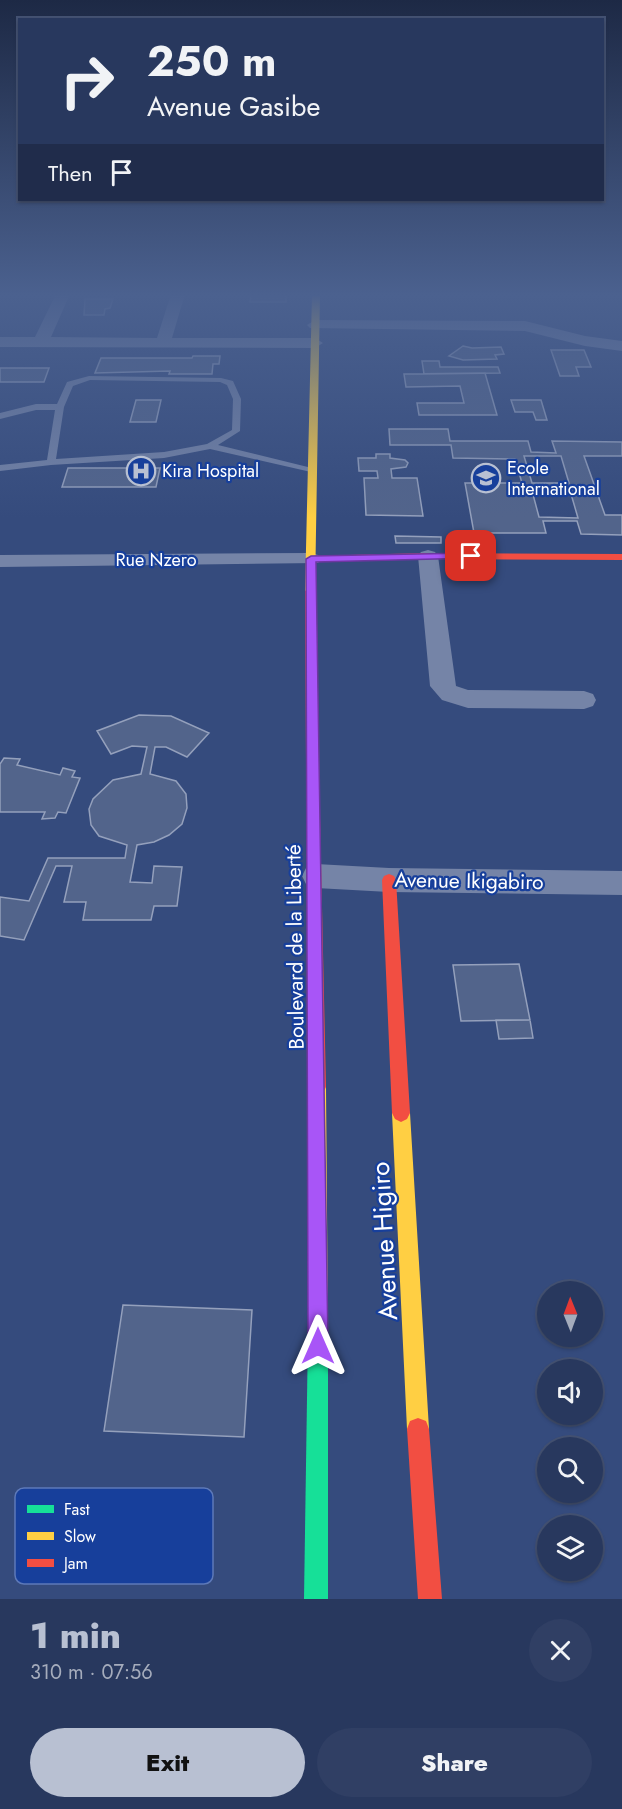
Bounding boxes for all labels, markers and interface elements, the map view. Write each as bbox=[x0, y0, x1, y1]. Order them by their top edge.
text: 250 m bbox=[147, 31, 277, 92]
icon: right bbox=[48, 42, 126, 120]
text: Avenue Gasibe bbox=[147, 87, 320, 126]
icon: arrive bbox=[105, 156, 138, 189]
text: Then bbox=[48, 157, 93, 189]
hospital icon: Kira Hospital bbox=[125, 455, 157, 487]
place label: Ecole International bbox=[507, 455, 600, 502]
place label: Kira Hospital bbox=[162, 458, 259, 484]
school or university icon: Ecole International bbox=[470, 462, 502, 494]
pin bbox=[445, 530, 496, 581]
icon: arrive bbox=[454, 539, 487, 572]
street label: Rue Nzero bbox=[115, 547, 197, 573]
street label: Boulevard de la Liberté bbox=[278, 844, 312, 1050]
street label: Avenue Ikigabiro bbox=[394, 865, 544, 897]
street label: Avenue Higiro bbox=[361, 1161, 407, 1321]
north arrow bbox=[537, 1281, 603, 1347]
map controls bbox=[537, 1281, 603, 1581]
position arrow bbox=[286, 1314, 350, 1378]
button: sound bbox=[537, 1359, 603, 1425]
button: search bbox=[537, 1437, 603, 1503]
legend bbox=[15, 1488, 213, 1584]
text: Fast bbox=[64, 1498, 90, 1521]
button: layers bbox=[537, 1515, 603, 1581]
text: Slow bbox=[64, 1525, 96, 1548]
text: Jam bbox=[62, 1552, 88, 1575]
text: 1 min bbox=[30, 1609, 121, 1661]
button: close bbox=[529, 1619, 592, 1682]
text: 310 m · 07:56 bbox=[30, 1658, 153, 1687]
button: Exit bbox=[30, 1728, 305, 1797]
button: Share bbox=[317, 1728, 592, 1797]

